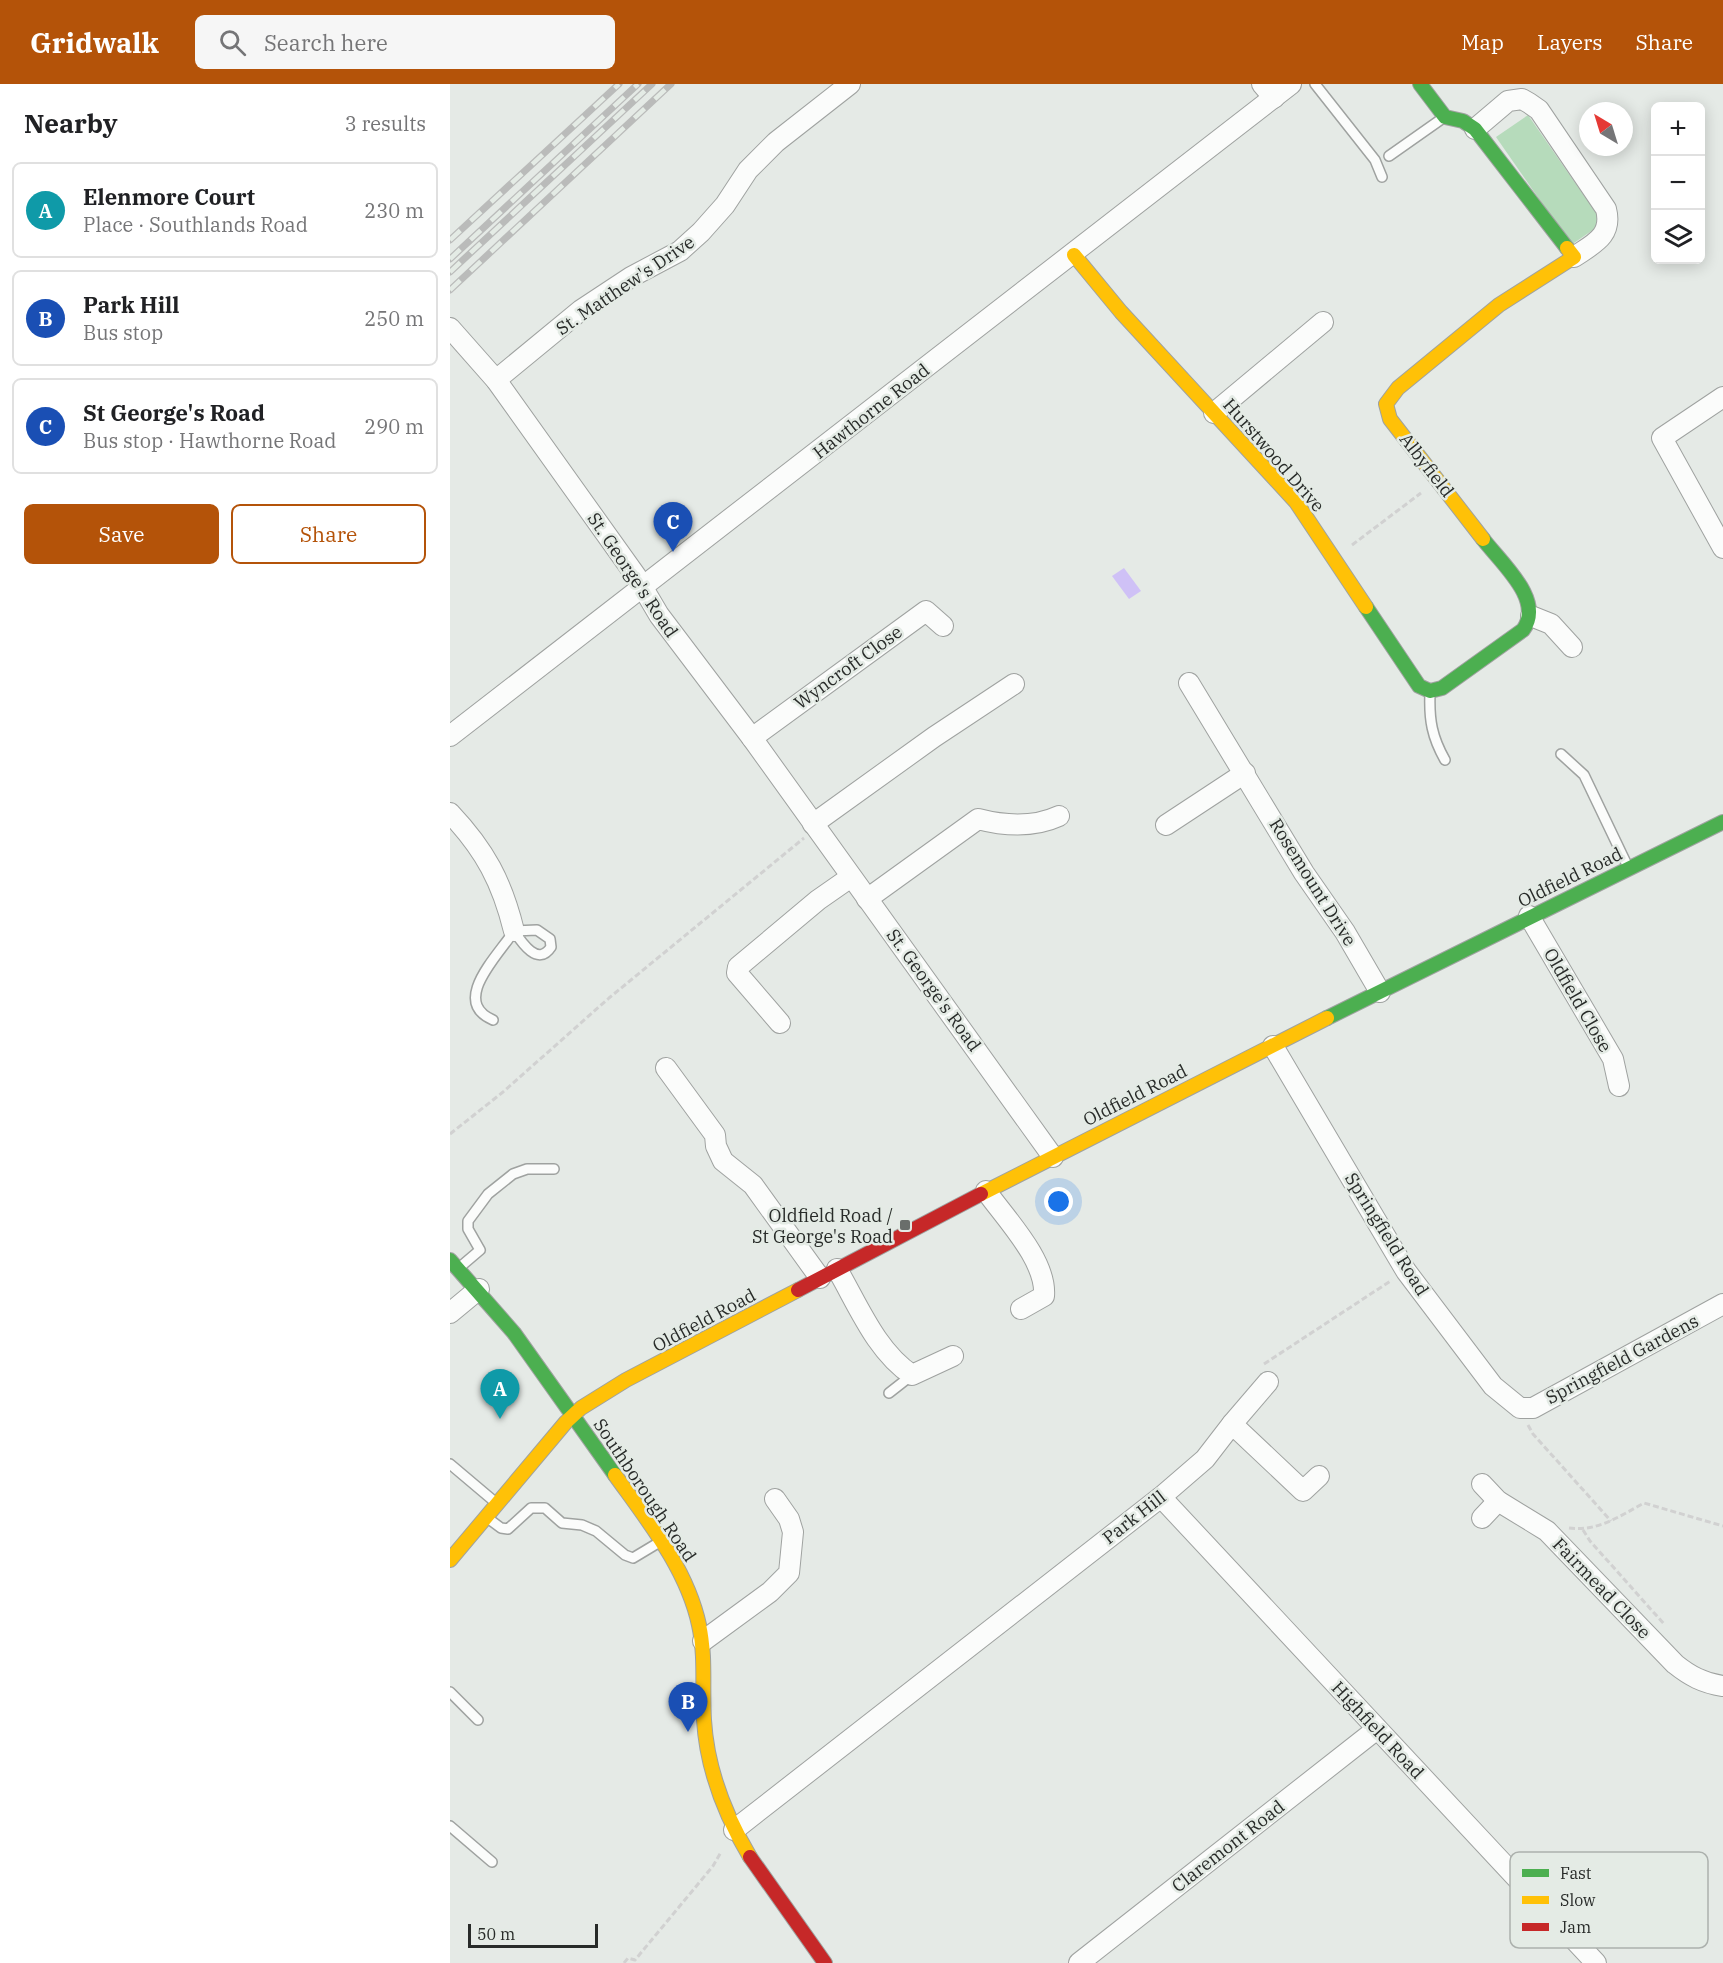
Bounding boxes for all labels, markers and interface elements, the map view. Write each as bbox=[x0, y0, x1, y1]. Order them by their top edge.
search box bbox=[195, 15, 615, 69]
text: Gridwalk bbox=[30, 24, 159, 61]
icon: search bbox=[216, 26, 249, 59]
text: Search here bbox=[264, 28, 388, 57]
text: Map bbox=[1461, 28, 1504, 56]
text: Layers bbox=[1537, 28, 1603, 56]
text: Share bbox=[1636, 28, 1693, 56]
north arrow bbox=[1579, 102, 1633, 156]
map controls bbox=[1651, 102, 1705, 264]
button: + bbox=[1651, 102, 1705, 156]
text: Nearby bbox=[24, 106, 118, 140]
text: 3 results bbox=[345, 110, 426, 137]
button: − bbox=[1651, 156, 1705, 210]
text: Elenmore Court bbox=[83, 182, 255, 211]
text: A bbox=[39, 197, 52, 224]
text: 230 m bbox=[364, 197, 424, 224]
button: layers bbox=[1651, 210, 1705, 264]
text: Place · Southlands Road bbox=[83, 211, 308, 238]
street label: St. Matthew's Drive bbox=[551, 230, 699, 340]
text: Park Hill bbox=[83, 290, 179, 319]
text: B bbox=[38, 305, 53, 332]
text: 250 m bbox=[364, 305, 424, 332]
text: Bus stop bbox=[83, 319, 163, 346]
street label: Hawthorne Road bbox=[808, 358, 934, 464]
street label: Hurstwood Drive bbox=[1218, 393, 1330, 517]
text: St George's Road bbox=[83, 398, 265, 427]
text: C bbox=[39, 413, 52, 440]
text: 290 m bbox=[364, 413, 424, 440]
text: Bus stop · Hawthorne Road bbox=[83, 427, 337, 454]
street label: Albyfield bbox=[1395, 428, 1459, 502]
pin: C bbox=[654, 502, 692, 552]
button: Save bbox=[24, 504, 219, 564]
button: Share bbox=[231, 504, 426, 564]
street label: St. George's Road bbox=[583, 508, 683, 642]
street label: Wyncroft Close bbox=[789, 620, 907, 714]
street label: Rosemount Drive bbox=[1264, 814, 1362, 950]
street label: Oldfield Road bbox=[1514, 842, 1626, 912]
street label: St. George's Road bbox=[882, 924, 986, 1056]
street label: Oldfield Close bbox=[1539, 944, 1617, 1056]
street label: Oldfield Road bbox=[1079, 1059, 1191, 1131]
street label: Springfield Road bbox=[1340, 1168, 1434, 1300]
your location bbox=[1044, 1187, 1073, 1216]
place label: Oldfield Road / St George's Road bbox=[752, 1204, 893, 1248]
marker: Oldfield Road / St George's Road bbox=[898, 1218, 912, 1232]
street label: Oldfield Road bbox=[648, 1283, 760, 1357]
street label: Springfield Gardens bbox=[1542, 1309, 1702, 1409]
pin: A bbox=[481, 1370, 520, 1419]
street label: Southborough Road bbox=[589, 1414, 702, 1566]
street label: Park Hill bbox=[1098, 1485, 1170, 1549]
street label: Fairmead Close bbox=[1548, 1533, 1656, 1643]
street label: Highfield Road bbox=[1327, 1676, 1429, 1784]
pin: B bbox=[668, 1682, 708, 1732]
street label: Claremont Road bbox=[1167, 1795, 1289, 1897]
legend bbox=[1510, 1852, 1708, 1948]
text: Fast bbox=[1560, 1863, 1592, 1883]
text: Slow bbox=[1560, 1890, 1596, 1910]
text: Jam bbox=[1560, 1917, 1591, 1937]
scale bar bbox=[468, 1921, 598, 1948]
text: 50 m bbox=[477, 1924, 515, 1944]

